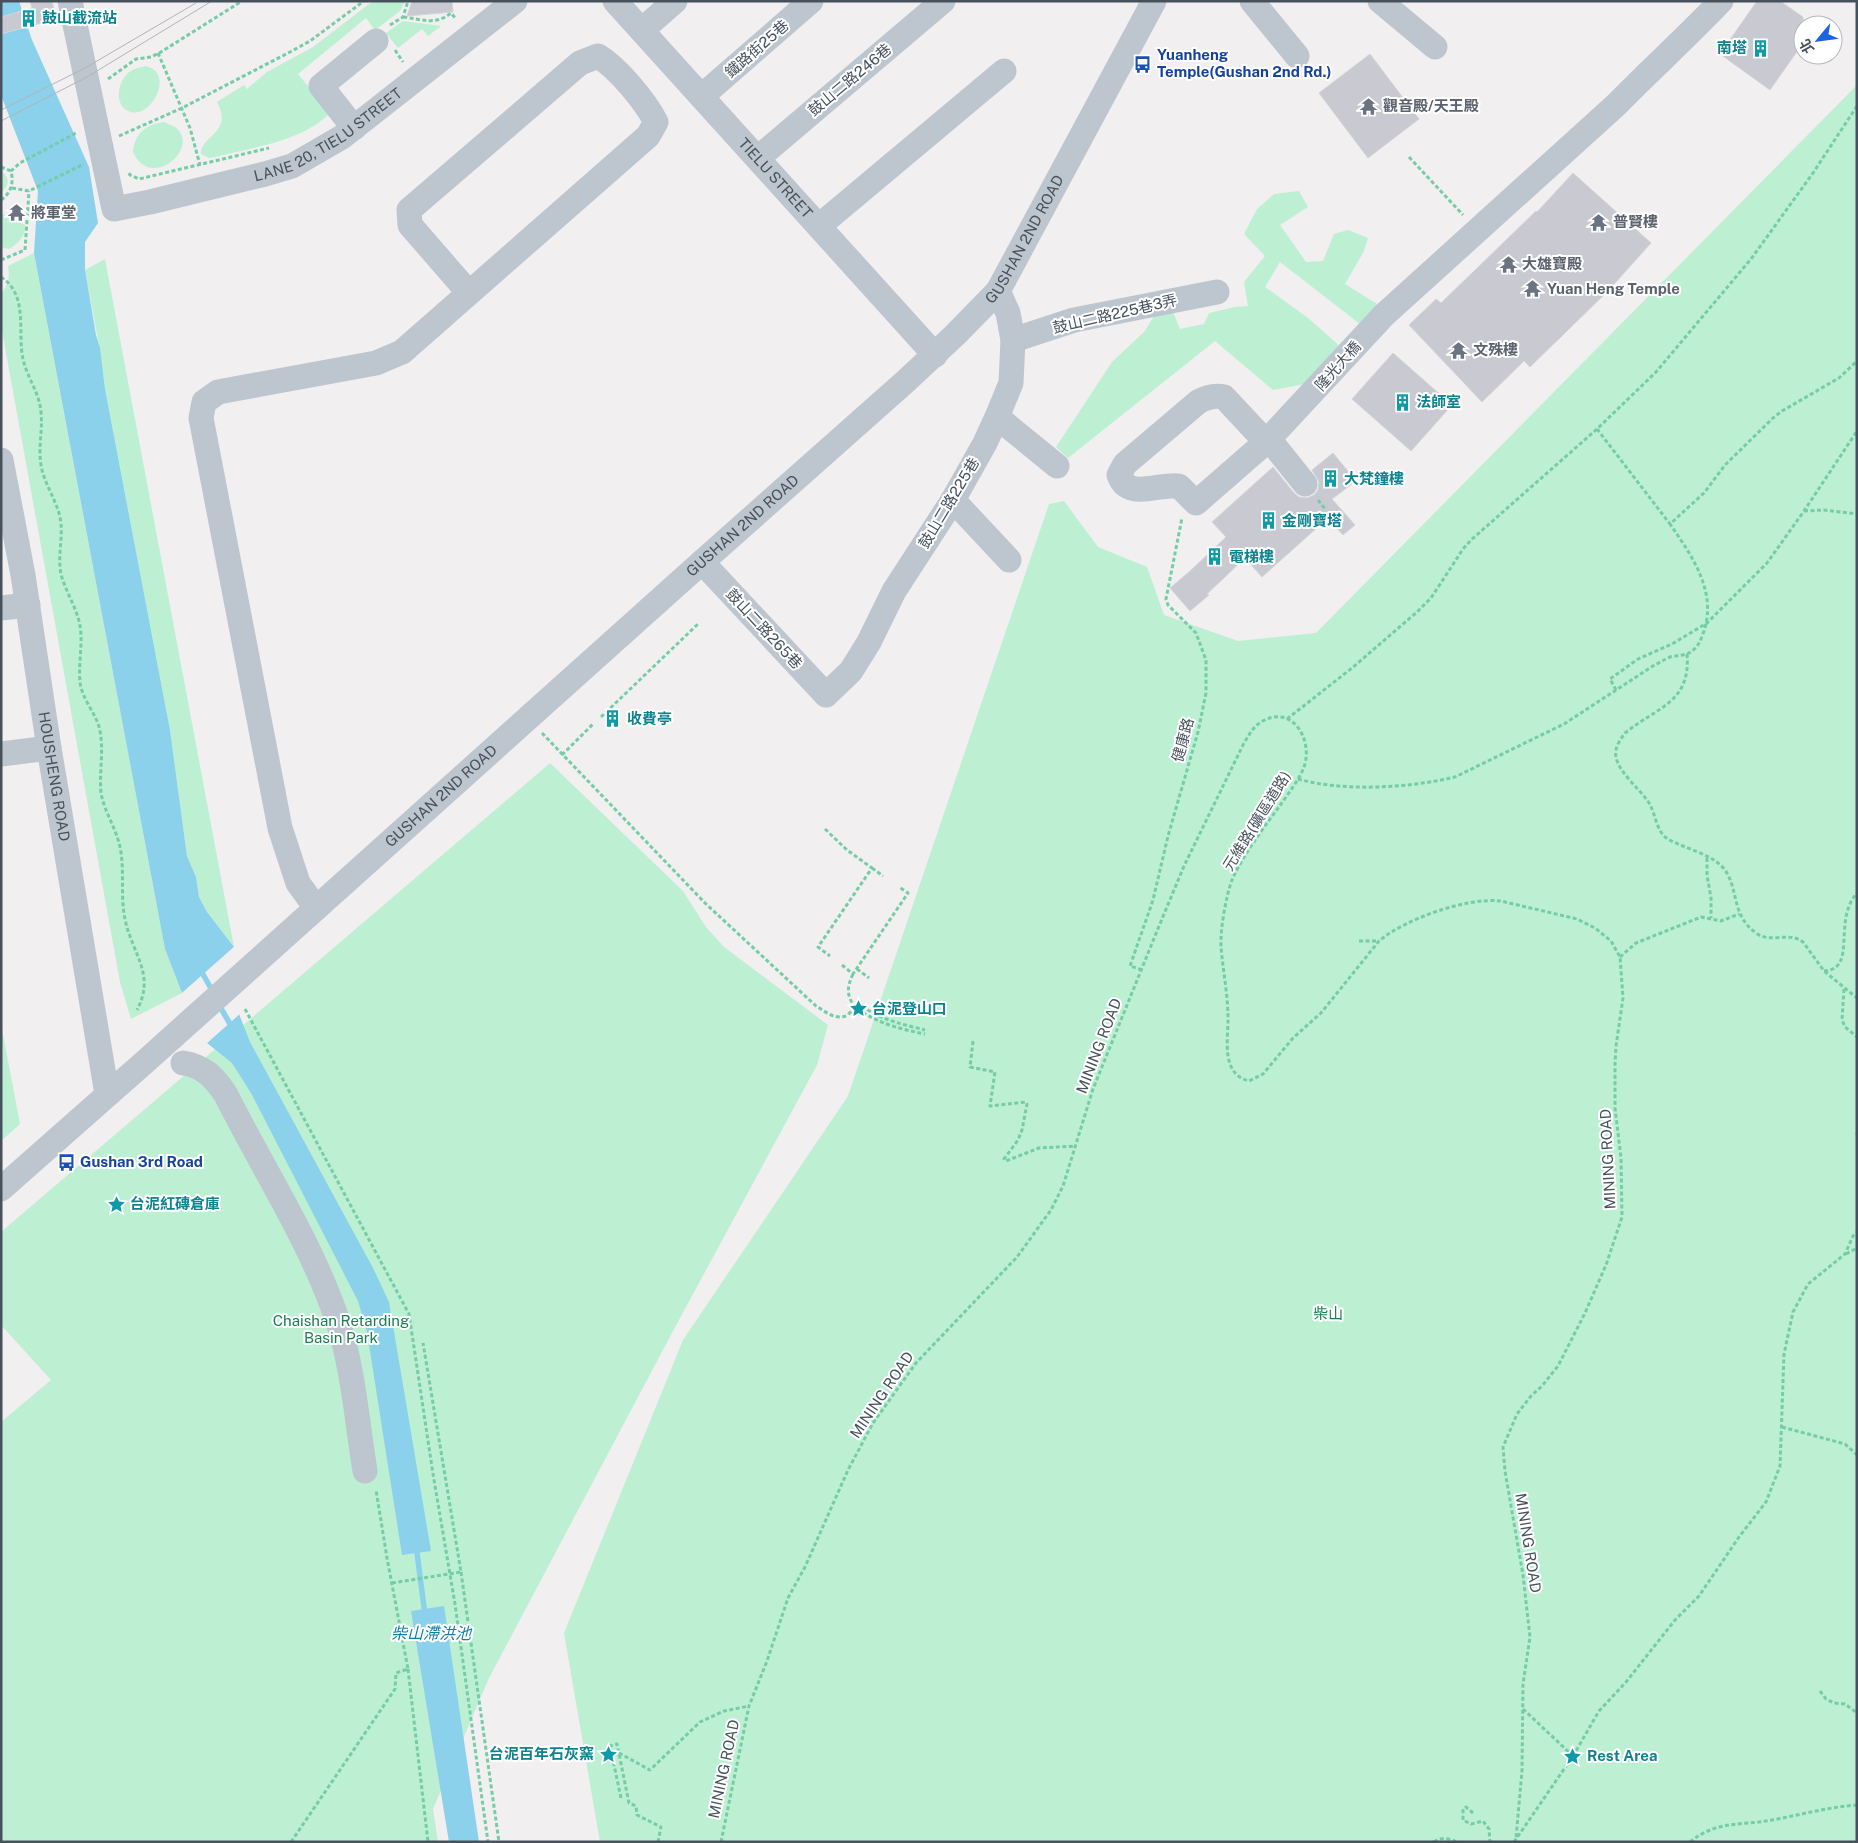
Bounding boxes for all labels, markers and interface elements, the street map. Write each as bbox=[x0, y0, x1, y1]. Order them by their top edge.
building icon: 鼓山截流站 bbox=[18, 8, 38, 28]
place label: 鼓山截流站 bbox=[42, 9, 117, 26]
north arrow bbox=[1793, 15, 1843, 65]
street label: 鐵路街25巷 bbox=[721, 16, 792, 81]
text: 北 bbox=[1796, 36, 1817, 56]
building icon: 南塔 bbox=[1751, 38, 1771, 58]
place label: 南塔 bbox=[1717, 39, 1747, 56]
street label: 鼓山二路246巷 bbox=[805, 40, 894, 119]
place label: Yuanheng Temple(Gushan 2nd Rd.) bbox=[1157, 46, 1332, 80]
bus stop icon: Yuanheng Temple(Gushan 2nd Rd.) bbox=[1133, 54, 1153, 74]
street label: LANE 20, TIELU STREET bbox=[252, 84, 405, 184]
temple icon: 觀音殿/天王殿 bbox=[1359, 96, 1379, 116]
place label: 觀音殿/天王殿 bbox=[1383, 97, 1479, 114]
street label: TIELU STREET bbox=[735, 134, 816, 221]
street label: GUSHAN 2ND ROAD bbox=[982, 172, 1067, 307]
temple icon: 將軍堂 bbox=[7, 203, 27, 223]
place label: 將軍堂 bbox=[31, 204, 76, 221]
temple icon: 普賢樓 bbox=[1589, 212, 1609, 232]
place label: 普賢樓 bbox=[1613, 213, 1658, 230]
temple icon: 大雄寶殿 bbox=[1498, 254, 1518, 274]
place label: 大雄寶殿 bbox=[1522, 255, 1582, 272]
temple icon: Yuan Heng Temple bbox=[1523, 279, 1543, 299]
place label: Yuan Heng Temple bbox=[1547, 280, 1680, 297]
street label: 鼓山二路225巷3弄 bbox=[1051, 291, 1179, 336]
street label: 隆光大橋 bbox=[1311, 338, 1364, 394]
temple icon: 文殊樓 bbox=[1449, 340, 1469, 360]
place label: 文殊樓 bbox=[1473, 341, 1518, 358]
building icon: 法師室 bbox=[1392, 392, 1412, 412]
place label: 法師室 bbox=[1416, 393, 1461, 410]
street label: 鼓山二路225巷 bbox=[915, 454, 982, 551]
building icon: 大梵鐘樓 bbox=[1320, 469, 1340, 489]
place label: 大梵鐘樓 bbox=[1344, 470, 1404, 487]
street label: GUSHAN 2ND ROAD bbox=[683, 471, 802, 580]
building icon: 金剛寶塔 bbox=[1258, 511, 1278, 531]
place label: 金剛寶塔 bbox=[1282, 512, 1342, 529]
building icon: 電梯樓 bbox=[1205, 547, 1225, 567]
place label: 電梯樓 bbox=[1229, 548, 1274, 565]
street label: 鼓山二路265巷 bbox=[723, 585, 806, 672]
building icon: 收費亭 bbox=[603, 709, 623, 729]
street label: HOUSHENG ROAD bbox=[36, 710, 74, 843]
place label: 收費亭 bbox=[627, 710, 672, 727]
street label: 健康路 bbox=[1168, 716, 1197, 764]
street label: GUSHAN 2ND ROAD bbox=[381, 741, 500, 850]
street label: 元維路(礦區道路) bbox=[1219, 768, 1294, 874]
street label: MINING ROAD bbox=[1073, 996, 1124, 1096]
place icon: 台泥登山口 bbox=[848, 999, 868, 1019]
place label: 台泥登山口 bbox=[872, 1000, 947, 1017]
street label: MINING ROAD bbox=[1596, 1108, 1619, 1210]
bus stop icon: Gushan 3rd Road bbox=[56, 1152, 76, 1172]
place label: Gushan 3rd Road bbox=[80, 1153, 203, 1170]
place icon: 台泥紅磚倉庫 bbox=[106, 1194, 126, 1214]
place label: 台泥紅磚倉庫 bbox=[130, 1195, 220, 1212]
park label: 柴山 bbox=[1313, 1305, 1343, 1322]
park label: Chaishan Retarding Basin Park bbox=[273, 1312, 409, 1346]
street label: MINING ROAD bbox=[846, 1348, 917, 1441]
street label: MINING ROAD bbox=[1512, 1492, 1545, 1594]
water label: 柴山滯洪池 bbox=[391, 1624, 473, 1643]
street label: MINING ROAD bbox=[705, 1718, 742, 1820]
place icon: 台泥百年石灰窯 bbox=[598, 1744, 618, 1764]
place label: 台泥百年石灰窯 bbox=[489, 1745, 594, 1762]
place icon: Rest Area bbox=[1563, 1746, 1583, 1766]
place label: Rest Area bbox=[1587, 1747, 1657, 1764]

